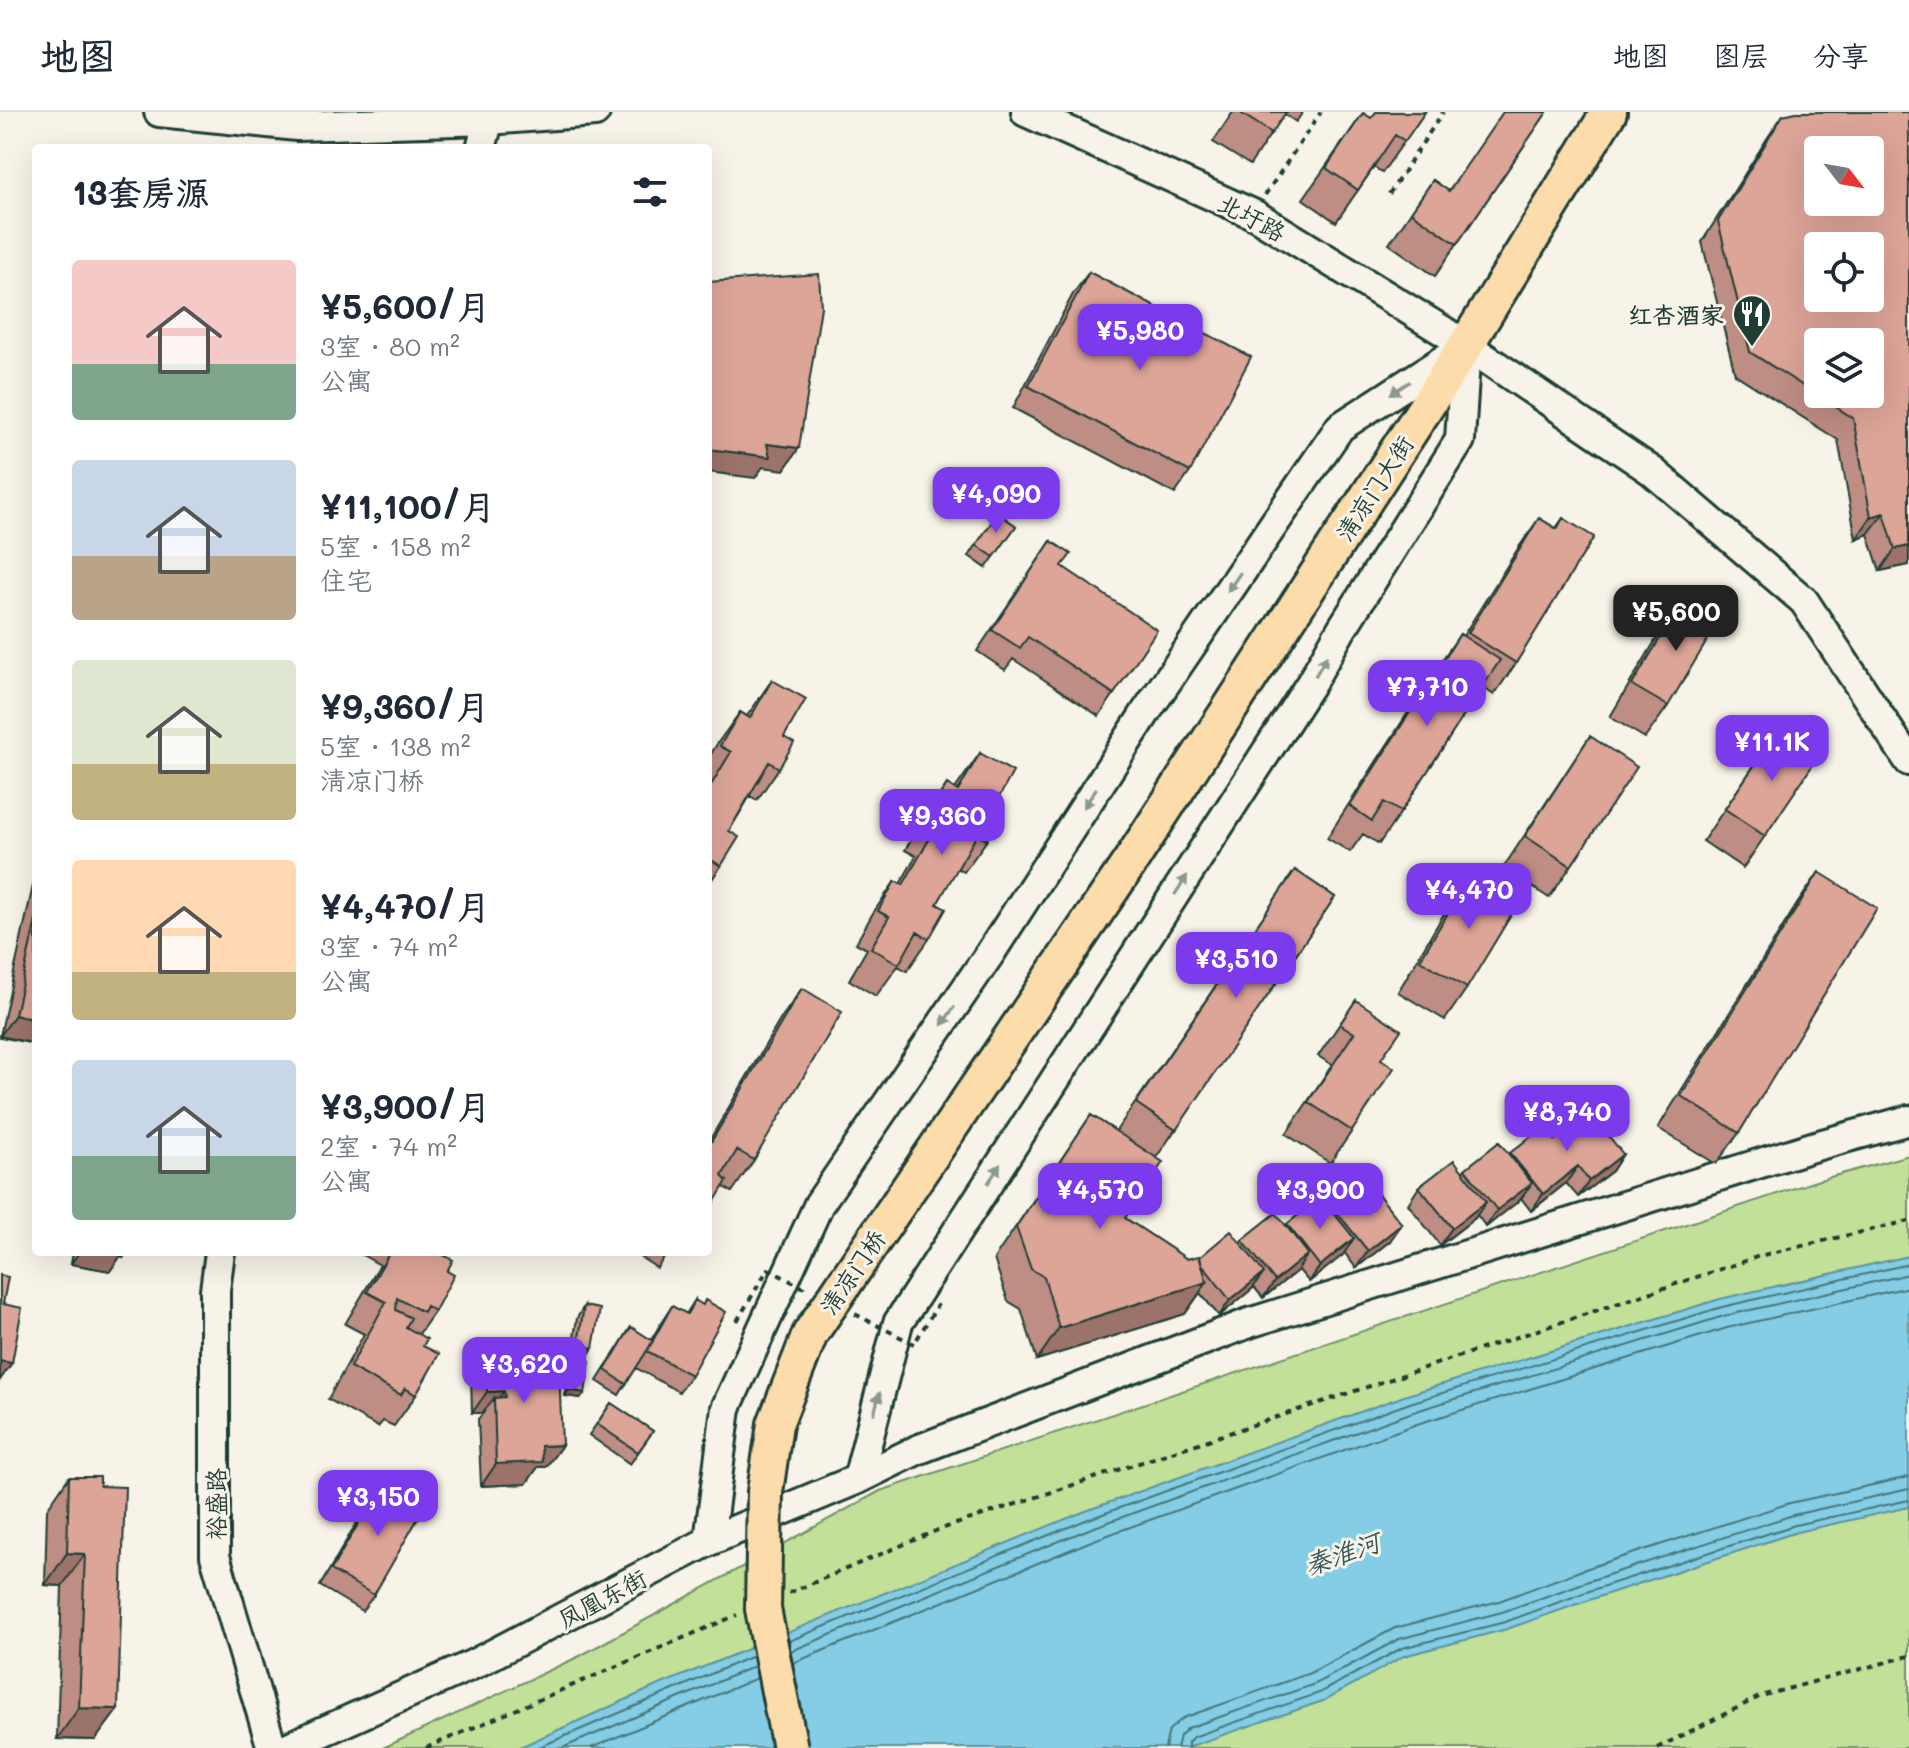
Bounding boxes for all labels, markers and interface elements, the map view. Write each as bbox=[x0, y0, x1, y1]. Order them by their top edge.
text: 地图 bbox=[40, 30, 116, 80]
text: 地图 bbox=[1613, 37, 1669, 73]
text: 图层 bbox=[1713, 37, 1769, 73]
text: 分享 bbox=[1813, 37, 1869, 73]
north arrow bbox=[1804, 136, 1884, 216]
map controls bbox=[1804, 136, 1884, 408]
text: 13套房源 bbox=[72, 169, 209, 214]
icon: filters bbox=[628, 170, 672, 214]
street label: 北圩路 bbox=[1213, 186, 1291, 248]
button: locate bbox=[1804, 232, 1884, 312]
text: ¥5,600/月 bbox=[320, 283, 491, 328]
icon: home bbox=[136, 292, 232, 388]
restaurant icon: 红杏酒家 bbox=[1731, 293, 1773, 348]
place label: 红杏酒家 bbox=[1628, 299, 1724, 330]
pin: ¥5,980 bbox=[1075, 304, 1205, 372]
text: ¥5,980 bbox=[1096, 313, 1184, 347]
button: layers bbox=[1804, 328, 1884, 408]
text: 3室 · 80 m² bbox=[320, 329, 460, 363]
text: 公寓 bbox=[320, 363, 372, 397]
one-way arrow bbox=[1390, 380, 1411, 395]
street label: 清凉门大街 bbox=[1328, 429, 1420, 547]
pin: ¥4,090 bbox=[931, 467, 1061, 535]
text: ¥4,090 bbox=[951, 476, 1041, 510]
text: ¥11,100/月 bbox=[320, 483, 495, 528]
icon: home bbox=[136, 492, 232, 588]
text: 5室 · 158 m² bbox=[320, 529, 471, 563]
text: 住宅 bbox=[320, 563, 372, 597]
one-way arrow bbox=[1227, 571, 1242, 593]
pin: ¥5,600 bbox=[1611, 585, 1741, 653]
text: ¥5,600 bbox=[1631, 594, 1721, 628]
one-way arrow bbox=[1314, 655, 1328, 677]
pin: ¥7,710 bbox=[1362, 660, 1492, 728]
text: ¥7,710 bbox=[1386, 669, 1468, 703]
text: ¥9,360/月 bbox=[320, 683, 490, 728]
icon: home bbox=[136, 692, 232, 788]
pin: ¥11.1K bbox=[1707, 715, 1837, 783]
text: ¥11.1K bbox=[1734, 724, 1810, 758]
text: 5室 · 138 m² bbox=[320, 729, 471, 763]
text: 清凉门桥 bbox=[320, 763, 424, 797]
one-way arrow bbox=[1083, 788, 1098, 809]
pin: ¥9,360 bbox=[877, 789, 1007, 857]
text: ¥9,360 bbox=[898, 798, 986, 832]
pin: ¥4,470 bbox=[1404, 863, 1534, 931]
text: ¥4,470 bbox=[1424, 872, 1514, 906]
one-way arrow bbox=[1173, 874, 1187, 896]
text: ¥4,470/月 bbox=[320, 883, 490, 928]
icon: home bbox=[136, 892, 232, 988]
text: 3室 · 74 m² bbox=[320, 929, 458, 963]
pin: ¥3,510 bbox=[1171, 932, 1301, 1000]
text: ¥3,510 bbox=[1194, 941, 1278, 975]
text: 公寓 bbox=[320, 963, 372, 997]
one-way arrow bbox=[941, 1005, 956, 1026]
text: ¥3,900/月 bbox=[320, 1083, 491, 1128]
pin: ¥8,740 bbox=[1502, 1085, 1632, 1153]
icon: home bbox=[136, 1092, 232, 1188]
text: ¥8,740 bbox=[1523, 1094, 1611, 1128]
text: 2室 · 74 m² bbox=[320, 1129, 457, 1163]
text: 公寓 bbox=[320, 1163, 372, 1197]
one-way arrow bbox=[986, 1163, 1001, 1185]
pin: ¥4,570 bbox=[1035, 1163, 1165, 1231]
pin: ¥3,900 bbox=[1255, 1163, 1385, 1231]
text: ¥4,570 bbox=[1056, 1172, 1144, 1206]
text: ¥3,900 bbox=[1275, 1172, 1365, 1206]
street label: 清凉门桥 bbox=[812, 1224, 892, 1320]
pin: ¥3,620 bbox=[459, 1337, 589, 1405]
text: ¥3,620 bbox=[480, 1346, 568, 1380]
one-way arrow bbox=[871, 1390, 883, 1415]
street label: 裕盛路 bbox=[200, 1468, 231, 1540]
pin: ¥3,150 bbox=[313, 1470, 443, 1538]
text: ¥3,150 bbox=[336, 1479, 420, 1513]
water label: 秦淮河 bbox=[1300, 1523, 1388, 1582]
street label: 凤凰东街 bbox=[552, 1562, 652, 1634]

